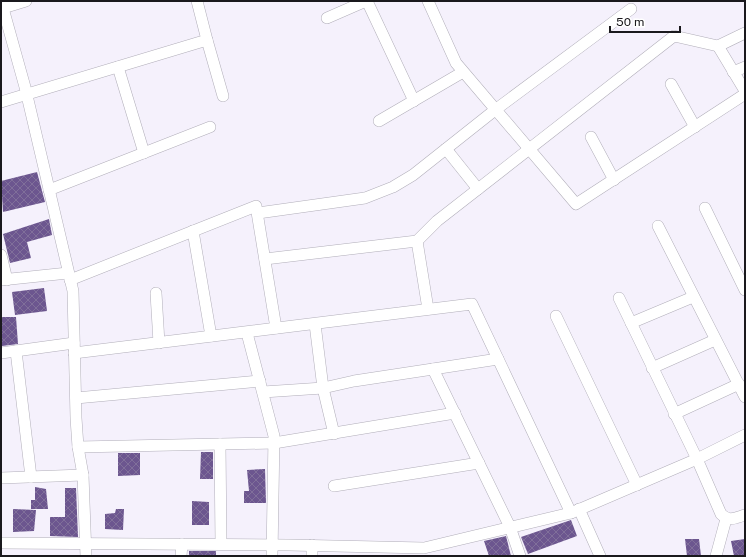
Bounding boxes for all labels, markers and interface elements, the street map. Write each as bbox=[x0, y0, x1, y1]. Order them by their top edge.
scale bar bbox=[610, 8, 680, 34]
text: 50 m bbox=[616, 15, 644, 29]

